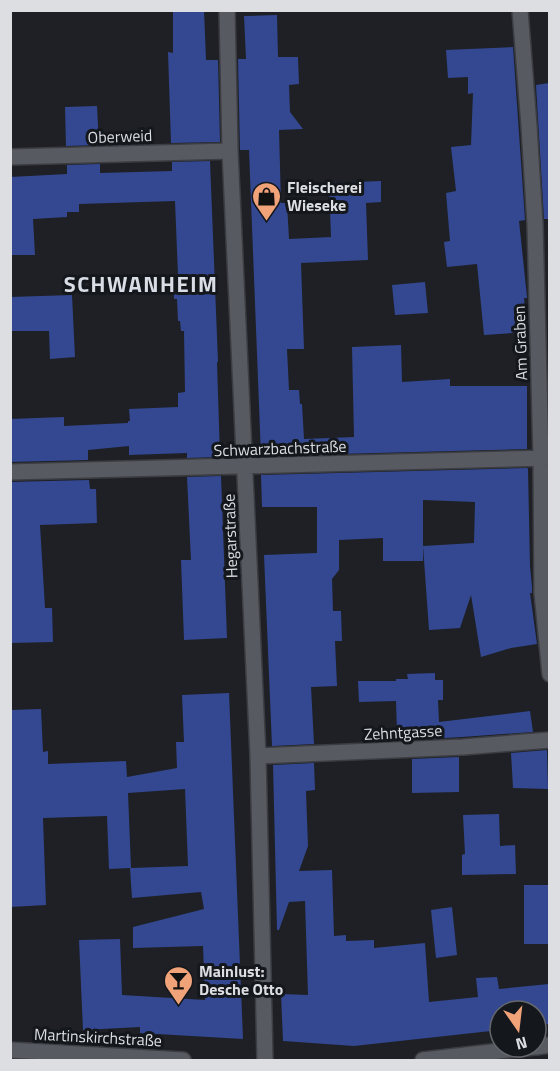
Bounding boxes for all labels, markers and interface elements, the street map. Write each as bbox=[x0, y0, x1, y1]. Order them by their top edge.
street label: Oberweid bbox=[87, 123, 153, 149]
place label: Fleischerei Wieseke bbox=[287, 175, 362, 217]
shop icon: Fleischerei Wieseke bbox=[250, 180, 282, 222]
district label: SCHWANHEIM bbox=[64, 267, 218, 301]
street label: Am Graben bbox=[507, 305, 533, 381]
street label: Schwarzbachstraße bbox=[213, 434, 347, 462]
street label: Hegarstraße bbox=[217, 493, 243, 579]
street label: Zehntgasse bbox=[363, 718, 443, 746]
place label: Mainlust: Desche Otto bbox=[199, 959, 283, 1001]
bar icon: Mainlust: Desche Otto bbox=[162, 964, 194, 1006]
north arrow bbox=[488, 999, 548, 1059]
street label: Martinskirchstraße bbox=[33, 1022, 163, 1052]
text: N bbox=[513, 1031, 530, 1057]

